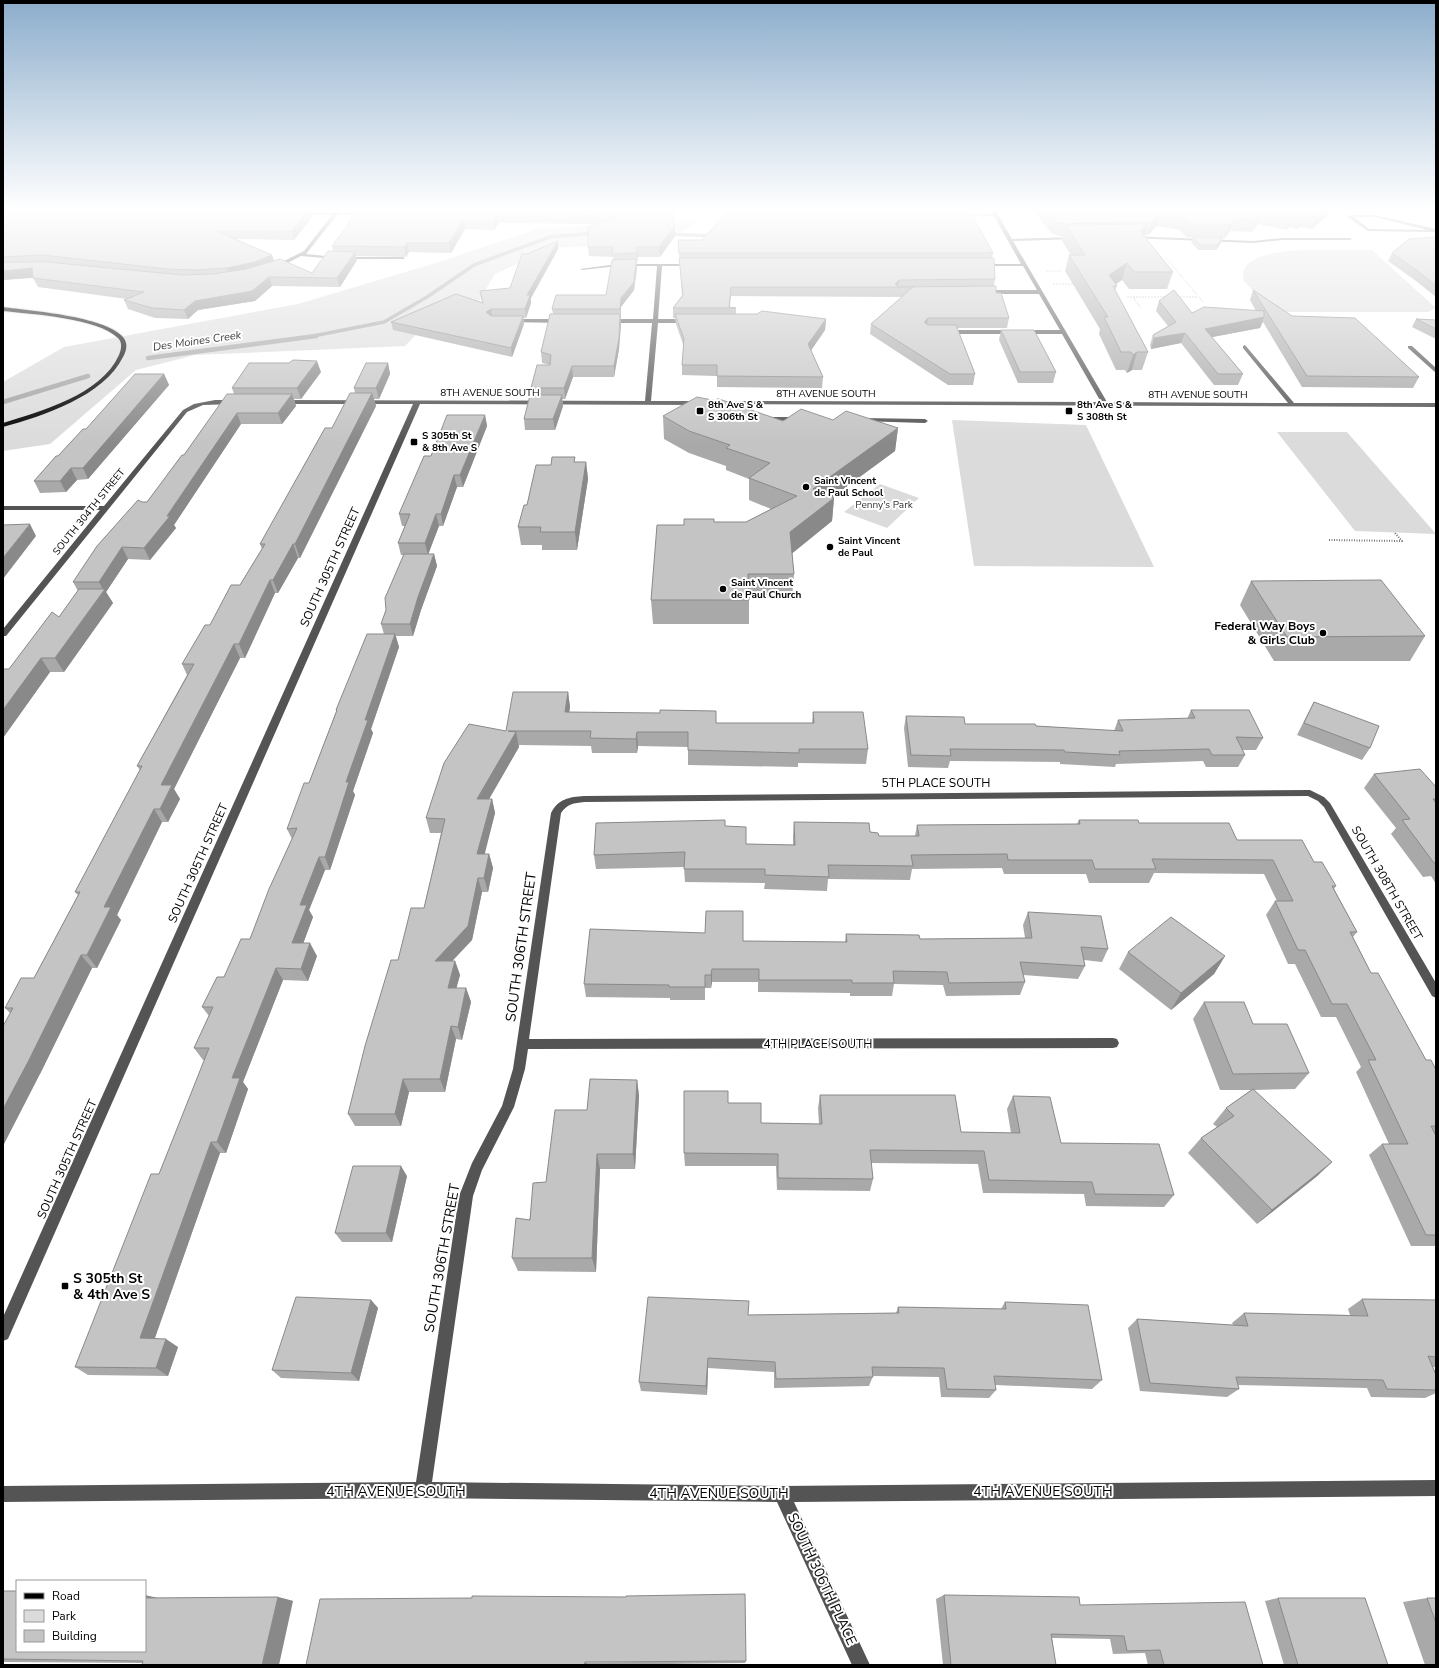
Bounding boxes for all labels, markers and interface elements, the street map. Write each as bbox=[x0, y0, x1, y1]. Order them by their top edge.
water label: Des Moines Creek bbox=[152, 327, 243, 355]
street label: 8TH AVENUE SOUTH bbox=[440, 386, 540, 400]
street label: 8TH AVENUE SOUTH bbox=[776, 387, 876, 401]
street label: 8TH AVENUE SOUTH bbox=[1148, 388, 1248, 402]
place label: 8th Ave S & S 306th St bbox=[708, 398, 764, 424]
place label: 8th Ave S & S 308th St bbox=[1077, 398, 1133, 424]
marker: 8th Ave S & S 306th St bbox=[695, 406, 705, 416]
marker: 8th Ave S & S 308th St bbox=[1064, 406, 1074, 416]
place label: S 305th St & 8th Ave S bbox=[422, 429, 477, 455]
marker: S 305th St & 8th Ave S bbox=[409, 437, 419, 447]
street label: SOUTH 304TH STREET bbox=[50, 466, 128, 558]
place label: Saint Vincent de Paul School bbox=[814, 474, 884, 500]
marker: Saint Vincent de Paul School bbox=[801, 482, 811, 492]
park label: Penny's Park bbox=[855, 498, 914, 512]
street label: SOUTH 305TH STREET bbox=[296, 504, 364, 629]
place label: Saint Vincent de Paul bbox=[838, 534, 900, 560]
marker: Saint Vincent de Paul bbox=[825, 542, 835, 552]
place label: Saint Vincent de Paul Church bbox=[731, 576, 802, 602]
marker: Saint Vincent de Paul Church bbox=[718, 584, 728, 594]
place label: Federal Way Boys & Girls Club bbox=[1214, 618, 1315, 648]
marker: Federal Way Boys & Girls Club bbox=[1318, 628, 1328, 638]
street label: 5TH PLACE SOUTH bbox=[882, 775, 990, 791]
street label: SOUTH 305TH STREET bbox=[164, 800, 232, 925]
street label: SOUTH 308TH STREET bbox=[1348, 823, 1427, 944]
street label: SOUTH 306TH STREET bbox=[501, 870, 541, 1023]
street label: 4TH PLACE SOUTH bbox=[764, 1036, 872, 1052]
street label: SOUTH 305TH STREET bbox=[33, 1096, 101, 1221]
street label: SOUTH 306TH STREET bbox=[420, 1182, 465, 1334]
place label: S 305th St & 4th Ave S bbox=[73, 1269, 150, 1304]
marker: S 305th St & 4th Ave S bbox=[60, 1281, 70, 1291]
street label: 4TH AVENUE SOUTH bbox=[326, 1482, 466, 1501]
street label: 4TH AVENUE SOUTH bbox=[973, 1482, 1113, 1501]
street label: 4TH AVENUE SOUTH bbox=[649, 1484, 789, 1503]
street label: SOUTH 306TH PLACE bbox=[783, 1510, 861, 1648]
legend bbox=[16, 1580, 146, 1652]
text: Road bbox=[52, 1588, 80, 1604]
text: Park bbox=[52, 1608, 77, 1624]
text: Building bbox=[52, 1628, 97, 1644]

